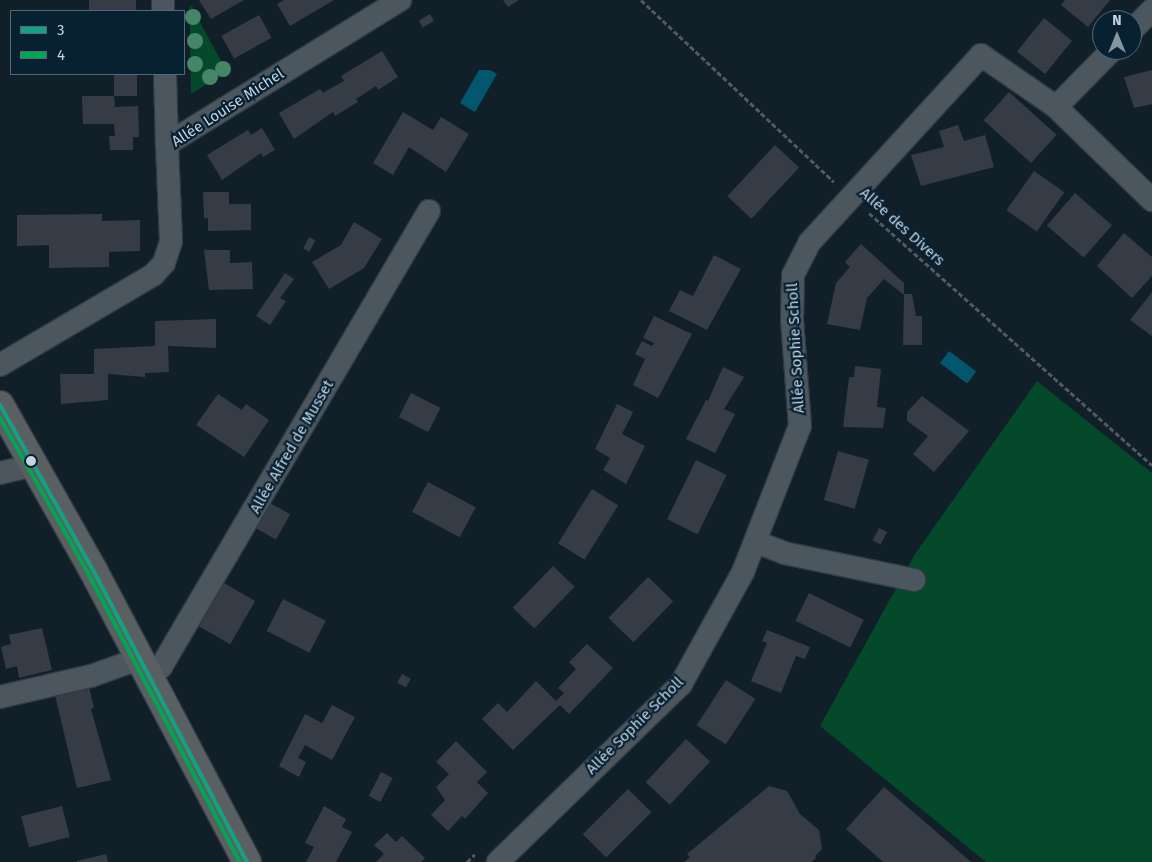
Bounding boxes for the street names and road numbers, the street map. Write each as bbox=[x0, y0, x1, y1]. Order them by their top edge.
street label: Allée Louise Michel bbox=[169, 65, 287, 151]
street label: Allée des Divers bbox=[856, 184, 948, 270]
street label: Allée Sophie Scholl bbox=[784, 282, 808, 414]
street label: Allée Alfred de Musset bbox=[246, 377, 338, 517]
street label: Allée Sophie Scholl bbox=[583, 674, 687, 778]

